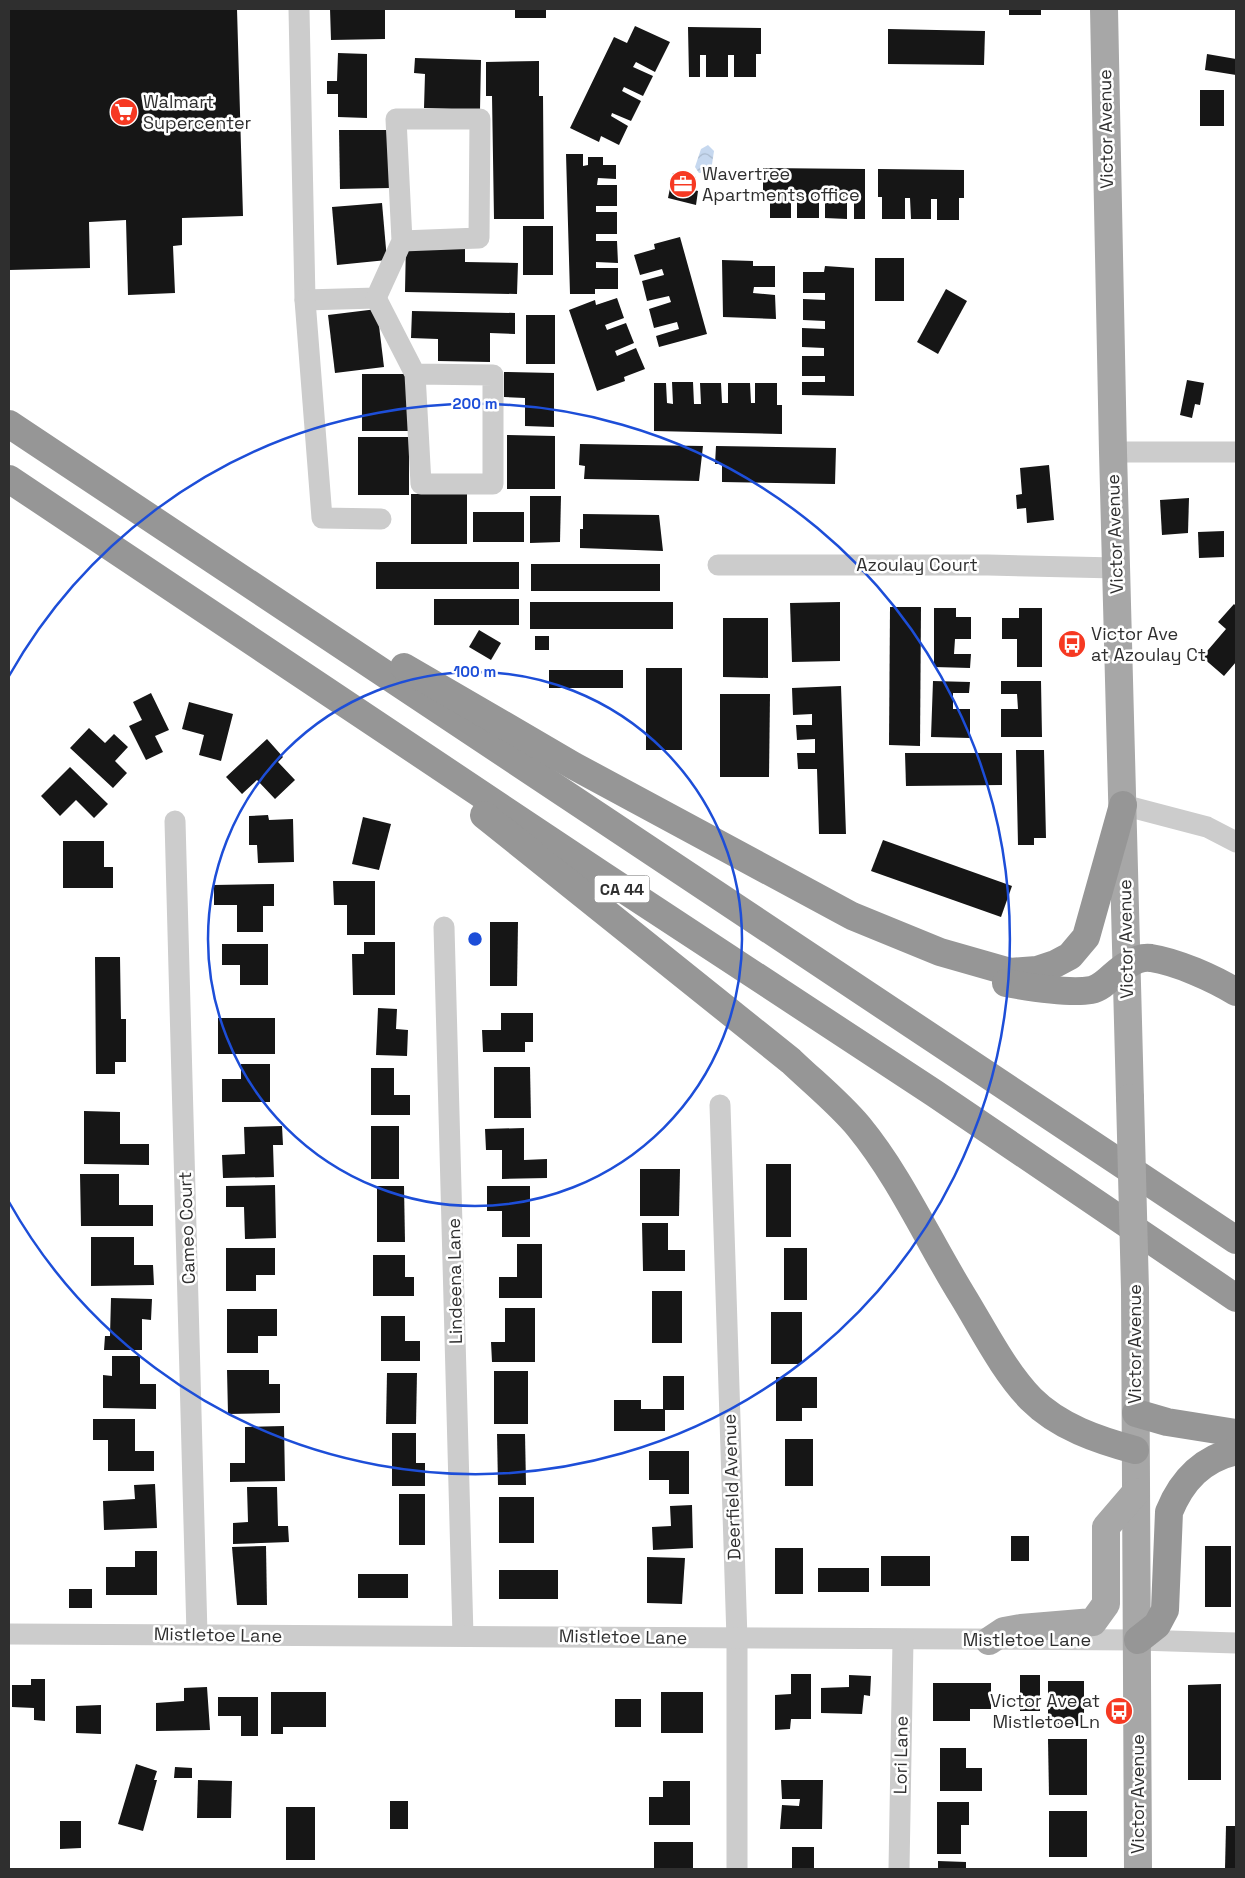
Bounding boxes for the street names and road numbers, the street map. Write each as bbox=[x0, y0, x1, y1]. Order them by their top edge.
street label: Victor Avenue bbox=[1093, 69, 1118, 189]
street label: Victor Avenue bbox=[1101, 474, 1128, 594]
street label: Azoulay Court bbox=[856, 553, 978, 576]
road number: CA 44 bbox=[594, 876, 650, 902]
street label: Victor Avenue bbox=[1113, 879, 1138, 999]
street label: Cameo Court bbox=[173, 1171, 200, 1285]
street label: Lindeena Lane bbox=[442, 1218, 467, 1344]
street label: Victor Avenue bbox=[1123, 1284, 1146, 1404]
street label: Deerfield Avenue bbox=[717, 1413, 746, 1561]
street label: Mistletoe Lane bbox=[154, 1622, 282, 1647]
street label: Mistletoe Lane bbox=[559, 1624, 687, 1649]
street label: Mistletoe Lane bbox=[963, 1628, 1091, 1651]
street label: Lori Lane bbox=[888, 1716, 913, 1794]
street label: Victor Avenue bbox=[1126, 1734, 1149, 1854]

